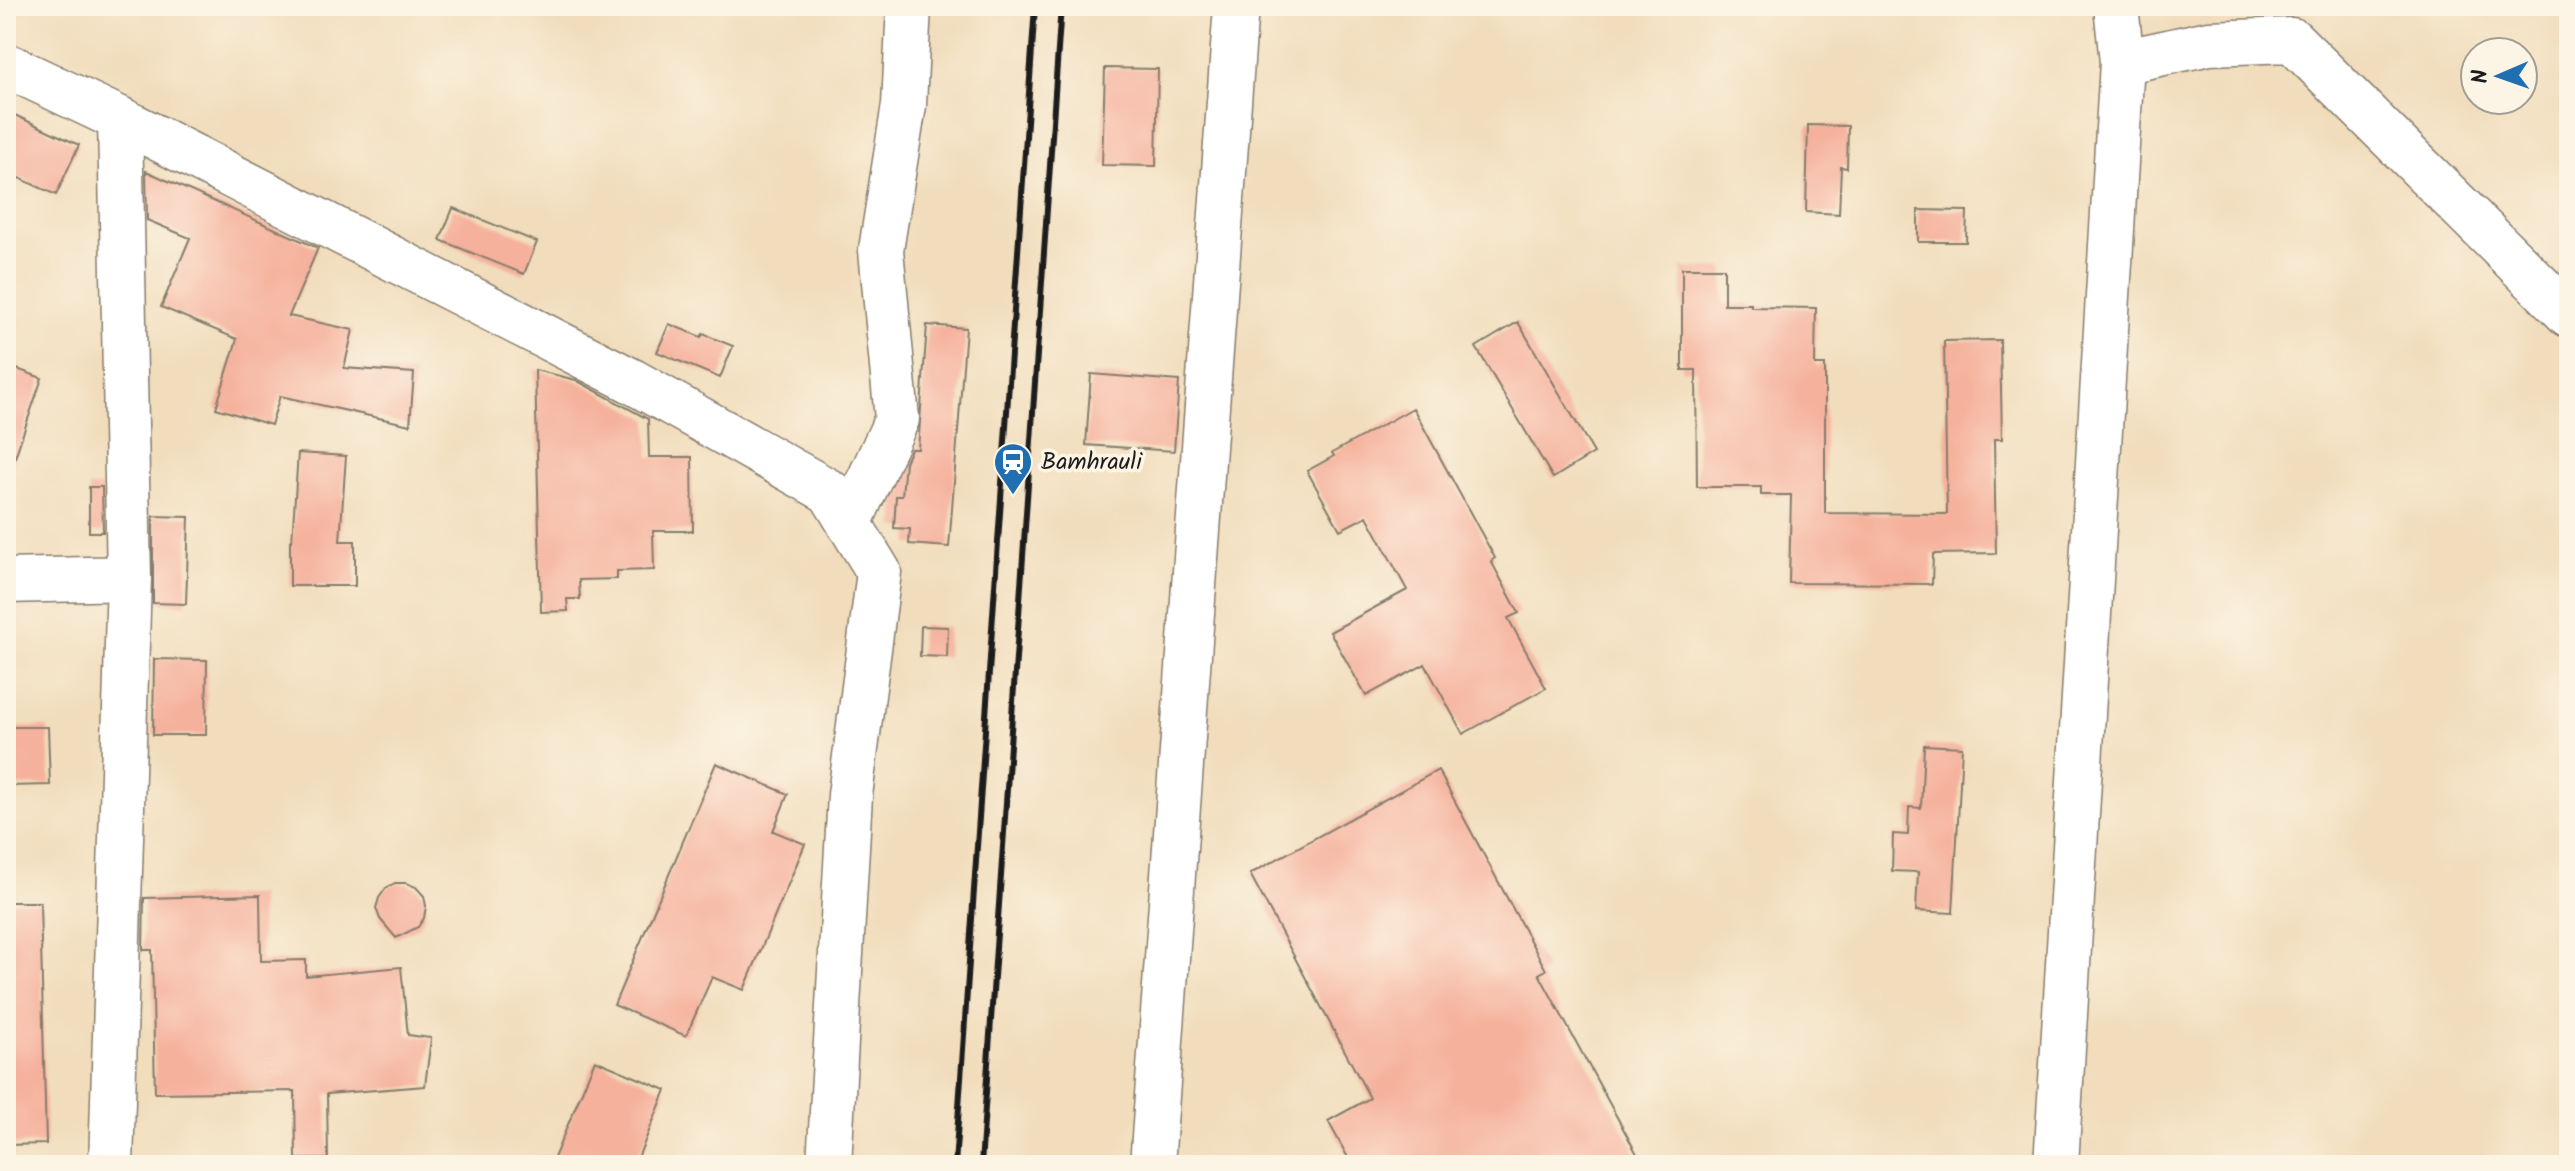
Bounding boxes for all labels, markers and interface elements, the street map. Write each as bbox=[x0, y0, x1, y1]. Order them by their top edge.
north arrow bbox=[2459, 36, 2539, 116]
text: N bbox=[2464, 69, 2499, 84]
station icon: Bamhrauli bbox=[992, 441, 1034, 496]
place label: Bamhrauli bbox=[1041, 443, 1143, 482]

